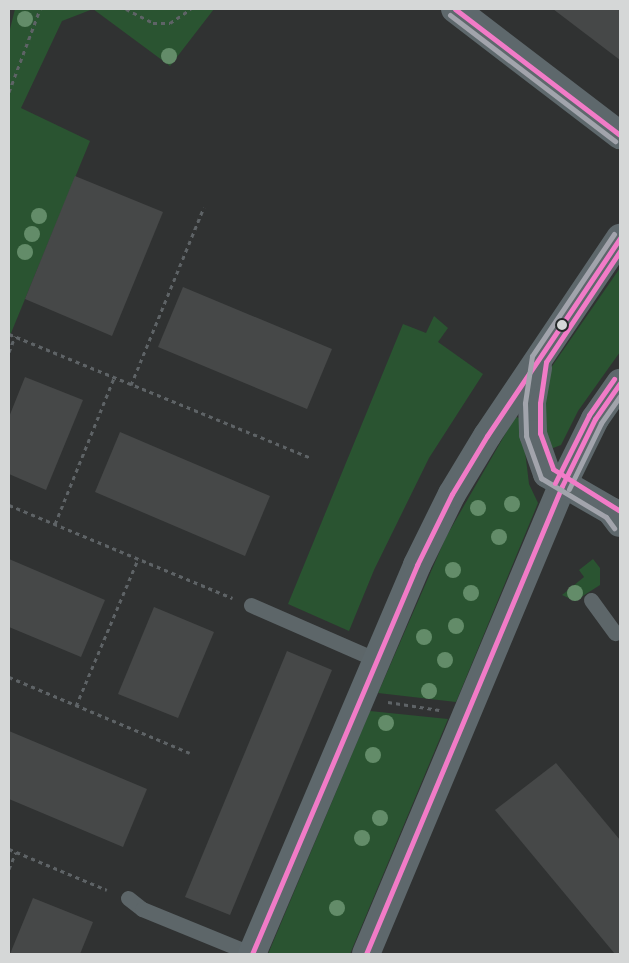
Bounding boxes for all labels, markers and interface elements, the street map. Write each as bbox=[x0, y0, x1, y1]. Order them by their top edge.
unlabelled marker bbox=[557, 320, 567, 330]

